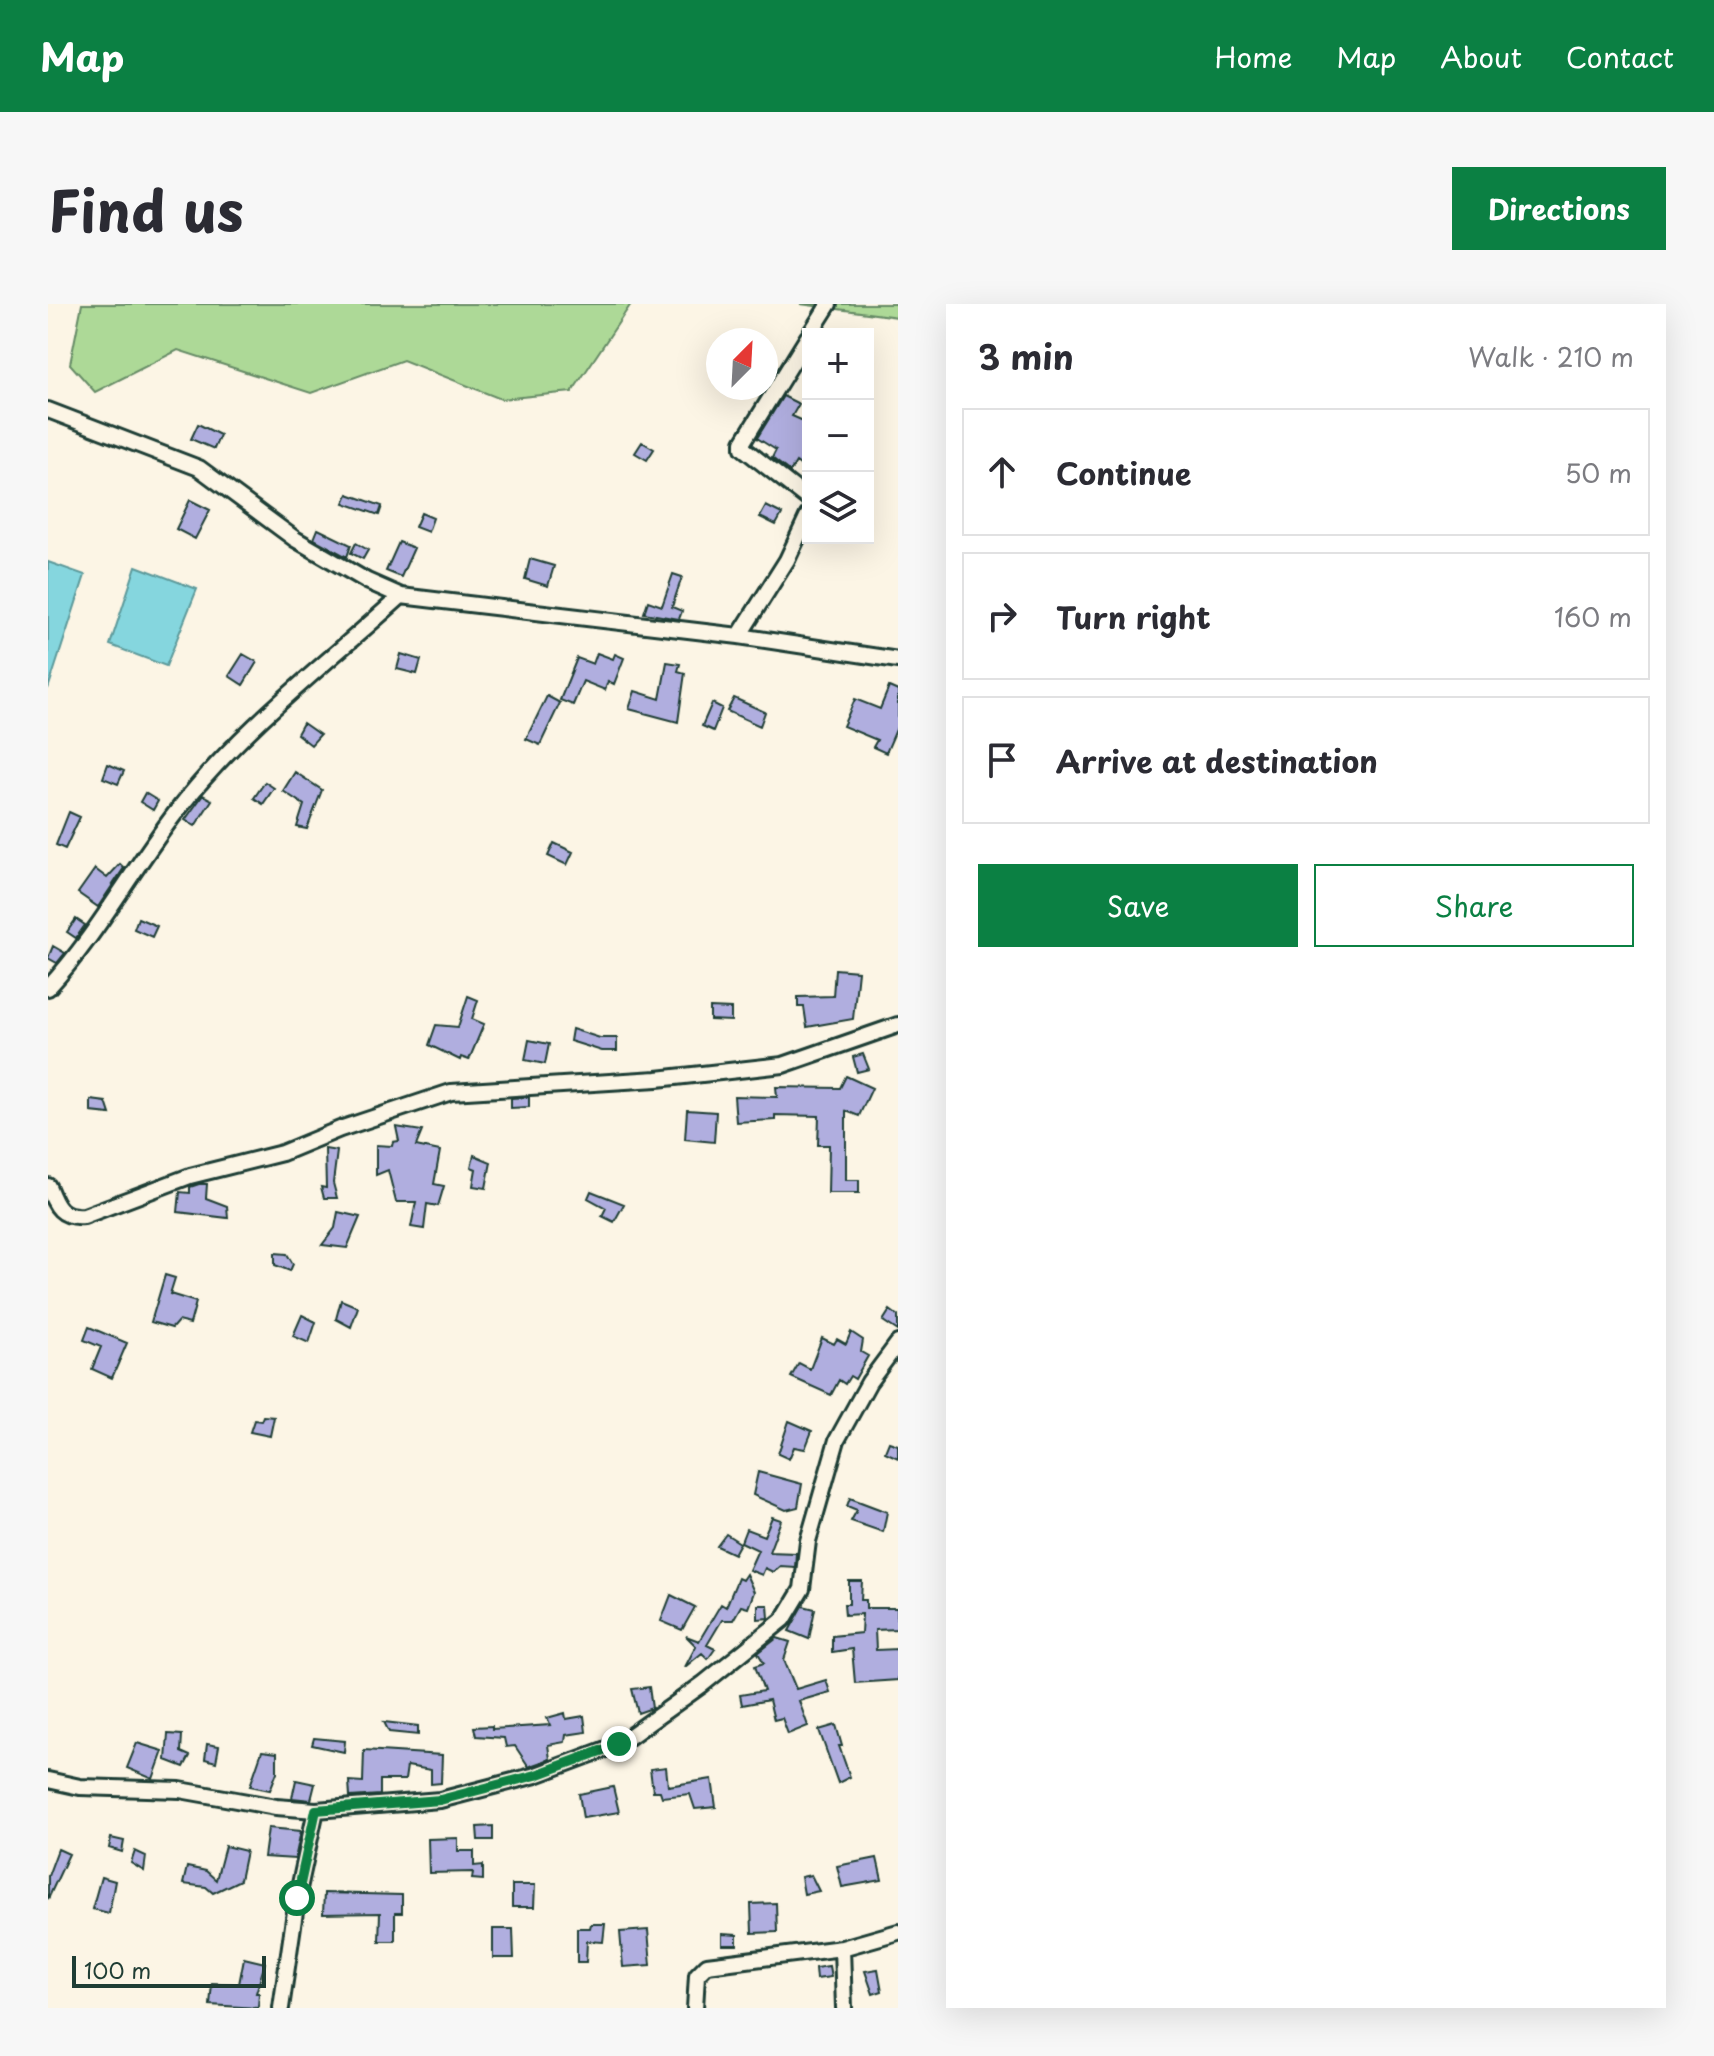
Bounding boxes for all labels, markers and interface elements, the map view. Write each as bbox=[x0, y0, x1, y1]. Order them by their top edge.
text: Map bbox=[40, 28, 124, 85]
text: Home bbox=[1214, 35, 1292, 78]
text: Map bbox=[1336, 35, 1396, 78]
text: About bbox=[1440, 35, 1522, 78]
text: Contact bbox=[1566, 35, 1674, 78]
text: Find us bbox=[48, 166, 244, 251]
button: Directions bbox=[1452, 167, 1666, 250]
north arrow bbox=[706, 328, 778, 400]
map controls bbox=[802, 328, 874, 544]
button: + bbox=[802, 328, 874, 400]
text: 3 min bbox=[978, 330, 1074, 382]
text: Walk · 210 m bbox=[1468, 337, 1634, 376]
button: − bbox=[802, 400, 874, 472]
icon: ahead bbox=[980, 450, 1024, 494]
text: Continue bbox=[1056, 450, 1191, 495]
text: 50 m bbox=[1565, 453, 1632, 492]
button: layers bbox=[802, 472, 874, 544]
icon: right bbox=[980, 594, 1024, 638]
text: Turn right bbox=[1056, 594, 1211, 639]
text: 160 m bbox=[1554, 597, 1632, 636]
icon: arrive bbox=[980, 738, 1024, 782]
text: Arrive at destination bbox=[1056, 738, 1378, 783]
button: Save bbox=[978, 864, 1298, 947]
button: Share bbox=[1314, 864, 1634, 947]
route end bbox=[601, 1726, 637, 1762]
route start bbox=[279, 1880, 315, 1916]
scale bar bbox=[72, 1952, 266, 1988]
text: 100 m bbox=[84, 1953, 151, 1986]

